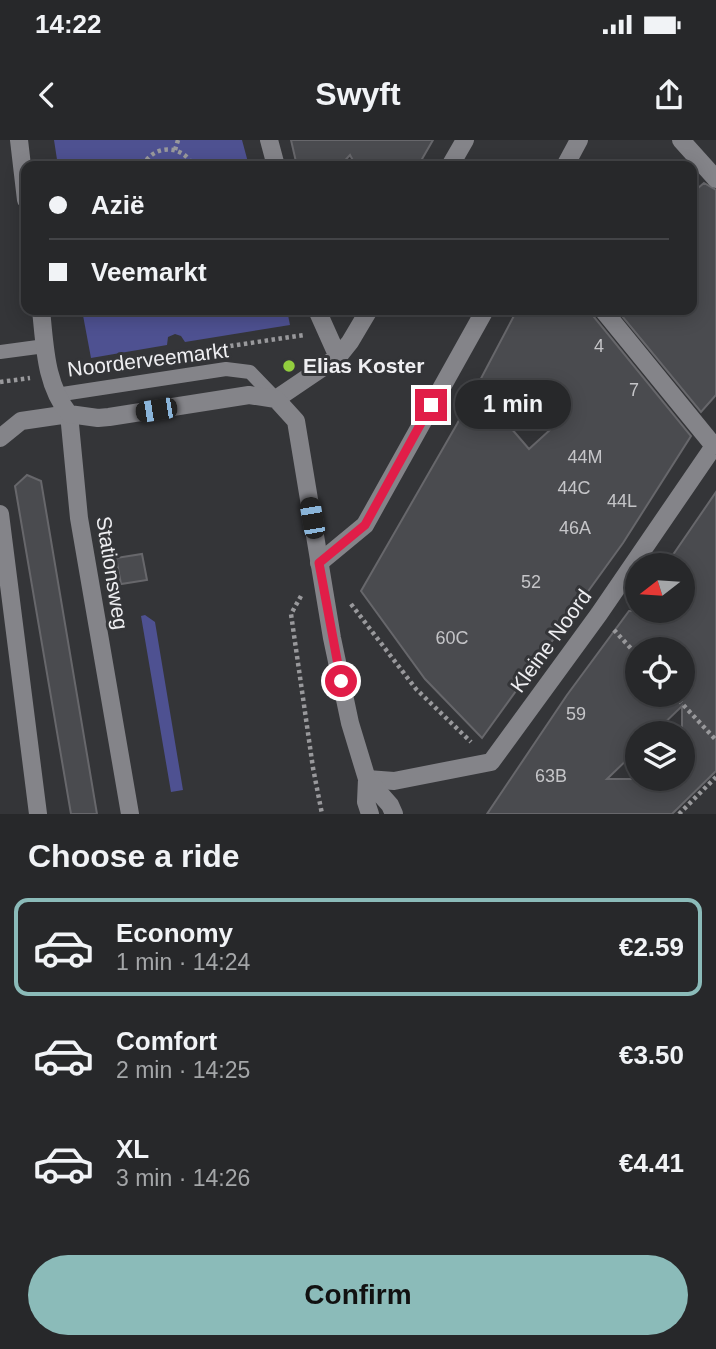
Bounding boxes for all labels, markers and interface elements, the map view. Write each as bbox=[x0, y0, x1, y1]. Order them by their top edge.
text: 14:22 bbox=[35, 9, 102, 39]
icon: back bbox=[28, 76, 66, 114]
text: Swyft bbox=[315, 76, 401, 112]
icon: share bbox=[650, 76, 688, 114]
text: Azië bbox=[91, 190, 144, 220]
text: Veemarkt bbox=[91, 257, 207, 287]
house number: 4 bbox=[594, 336, 604, 356]
street label: Noorderveemarkt bbox=[66, 338, 230, 381]
place label: Elias Koster bbox=[303, 354, 424, 377]
marker: Elias Koster bbox=[281, 358, 297, 374]
callout: 1 min bbox=[456, 380, 571, 430]
house number: 7 bbox=[629, 380, 639, 400]
route end bbox=[415, 389, 447, 421]
text: 1 min bbox=[483, 391, 543, 417]
car bbox=[134, 396, 179, 424]
house number: 44M bbox=[567, 447, 603, 467]
house number: 44C bbox=[557, 478, 591, 498]
house number: 44L bbox=[607, 491, 637, 511]
car bbox=[299, 495, 326, 541]
street label: Stationsweg bbox=[92, 515, 133, 631]
house number: 46A bbox=[559, 518, 591, 538]
north arrow bbox=[625, 553, 695, 623]
map controls bbox=[625, 553, 695, 791]
house number: 52 bbox=[521, 572, 541, 592]
street label: Kleine Noord bbox=[506, 585, 596, 697]
house number: 60C bbox=[435, 628, 469, 648]
button: locate bbox=[625, 637, 695, 707]
route start bbox=[325, 665, 357, 697]
house number: 59 bbox=[566, 704, 586, 724]
button: layers bbox=[625, 721, 695, 791]
house number: 63B bbox=[535, 766, 567, 786]
text: Choose a ride bbox=[28, 838, 240, 874]
icon: car bbox=[32, 916, 95, 979]
text: Economy bbox=[116, 918, 233, 948]
text: €2.59 bbox=[619, 932, 684, 962]
text: 1 min · 14:24 bbox=[116, 949, 250, 975]
icon: car bbox=[32, 1024, 95, 1087]
text: Comfort bbox=[116, 1026, 217, 1056]
text: €3.50 bbox=[619, 1040, 684, 1070]
text: 2 min · 14:25 bbox=[116, 1057, 250, 1083]
icon: car bbox=[32, 1132, 95, 1195]
text: XL bbox=[116, 1134, 149, 1164]
text: €4.41 bbox=[619, 1148, 684, 1178]
text: 3 min · 14:26 bbox=[116, 1165, 250, 1191]
button: Confirm bbox=[28, 1255, 688, 1335]

